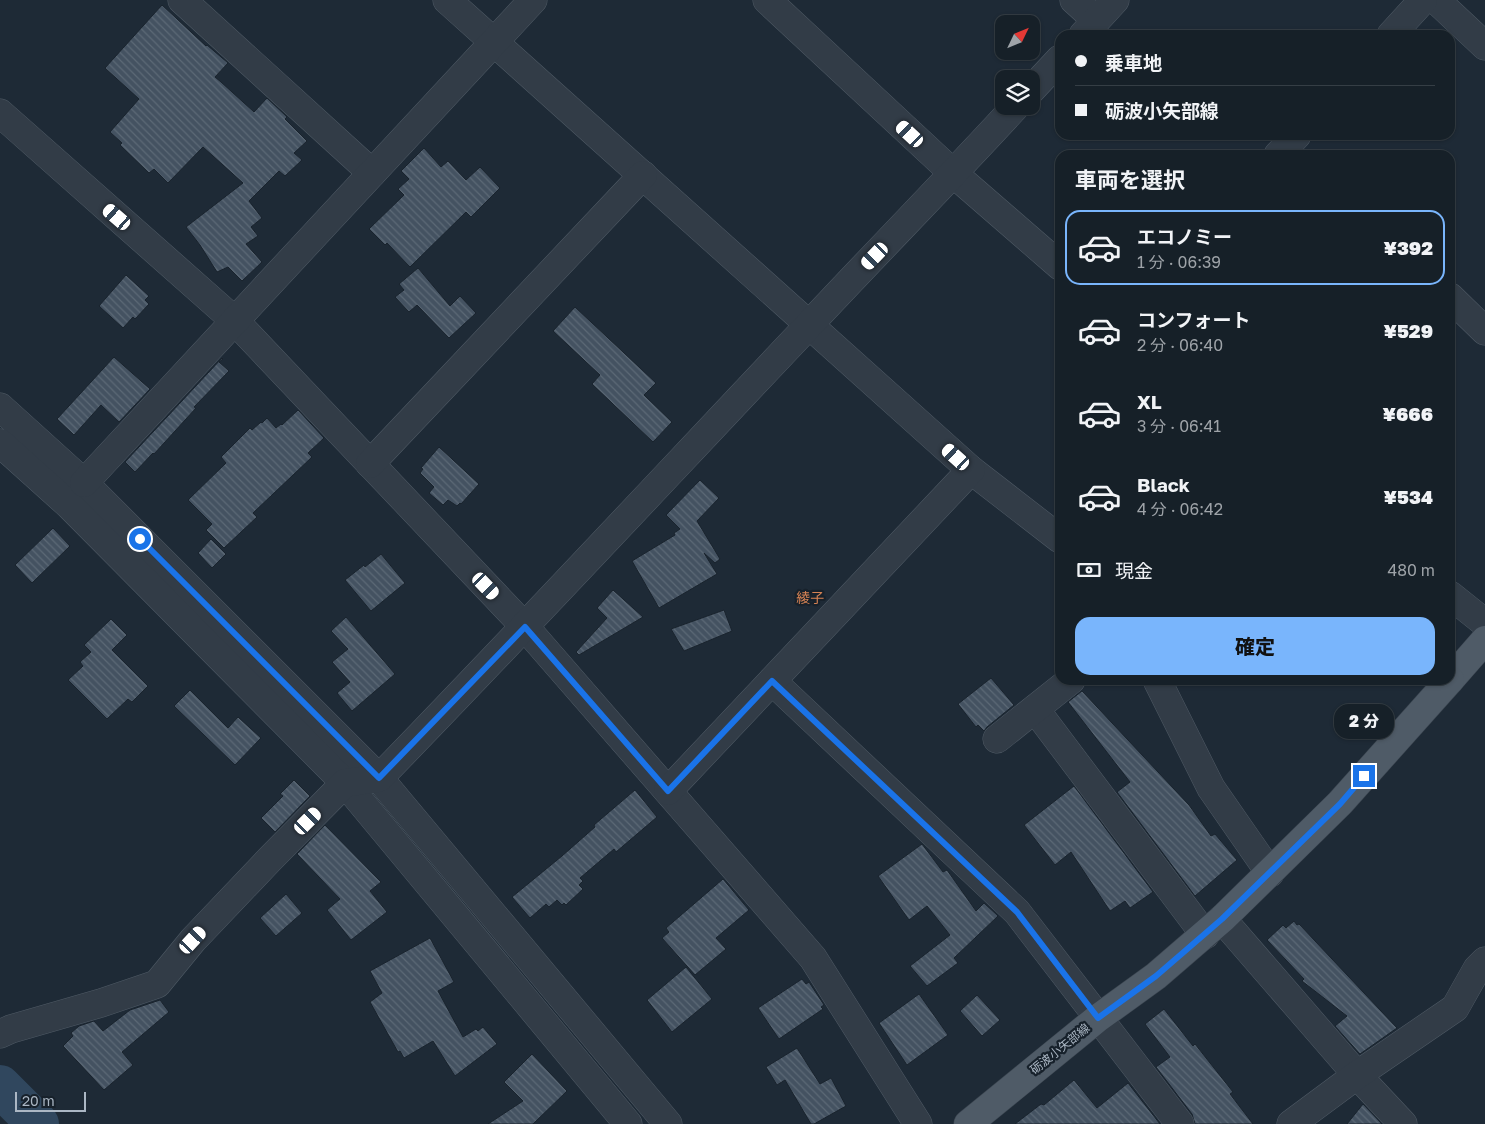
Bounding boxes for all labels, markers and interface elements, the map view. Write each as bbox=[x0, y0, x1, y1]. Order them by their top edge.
north arrow bbox=[995, 15, 1040, 60]
map controls bbox=[995, 15, 1040, 115]
text: 乗車地 bbox=[1105, 51, 1162, 74]
button: layers bbox=[995, 70, 1040, 115]
text: 砺波小矢部線 bbox=[1105, 99, 1219, 122]
car bbox=[893, 118, 926, 150]
text: 車両を選択 bbox=[1075, 166, 1185, 193]
car bbox=[100, 201, 133, 233]
icon: car bbox=[1077, 225, 1122, 270]
text: エコノミー bbox=[1137, 225, 1232, 248]
text: ¥392 bbox=[1384, 236, 1433, 259]
car bbox=[859, 240, 890, 272]
text: 1 分 · 06:39 bbox=[1137, 252, 1221, 272]
icon: car bbox=[1077, 308, 1122, 353]
text: コンフォート bbox=[1137, 308, 1250, 331]
text: ¥529 bbox=[1384, 319, 1433, 342]
text: 2 分 · 06:40 bbox=[1137, 335, 1223, 355]
text: XL bbox=[1137, 390, 1162, 413]
icon: car bbox=[1077, 391, 1122, 436]
text: ¥666 bbox=[1383, 402, 1433, 425]
text: 3 分 · 06:41 bbox=[1137, 416, 1221, 436]
car bbox=[939, 441, 972, 473]
text: Black bbox=[1137, 473, 1190, 496]
icon: car bbox=[1077, 474, 1122, 519]
text: ¥534 bbox=[1384, 485, 1433, 508]
text: 4 分 · 06:42 bbox=[1137, 499, 1223, 519]
route start bbox=[129, 528, 151, 550]
icon: cash bbox=[1075, 556, 1103, 584]
text: 現金 bbox=[1115, 559, 1153, 582]
text: 480 m bbox=[1387, 560, 1435, 580]
car bbox=[470, 570, 501, 602]
district label: 綾子 bbox=[796, 589, 824, 606]
button: 確定 bbox=[1075, 617, 1435, 675]
callout: 2 分 bbox=[1334, 704, 1394, 738]
text: 2 分 bbox=[1349, 711, 1379, 731]
route end bbox=[1353, 765, 1375, 787]
car bbox=[292, 805, 323, 837]
car bbox=[177, 924, 208, 956]
street label: 砺波小矢部線 bbox=[1027, 1020, 1092, 1077]
scale bar bbox=[15, 1089, 86, 1112]
text: 20 m bbox=[22, 1092, 55, 1109]

